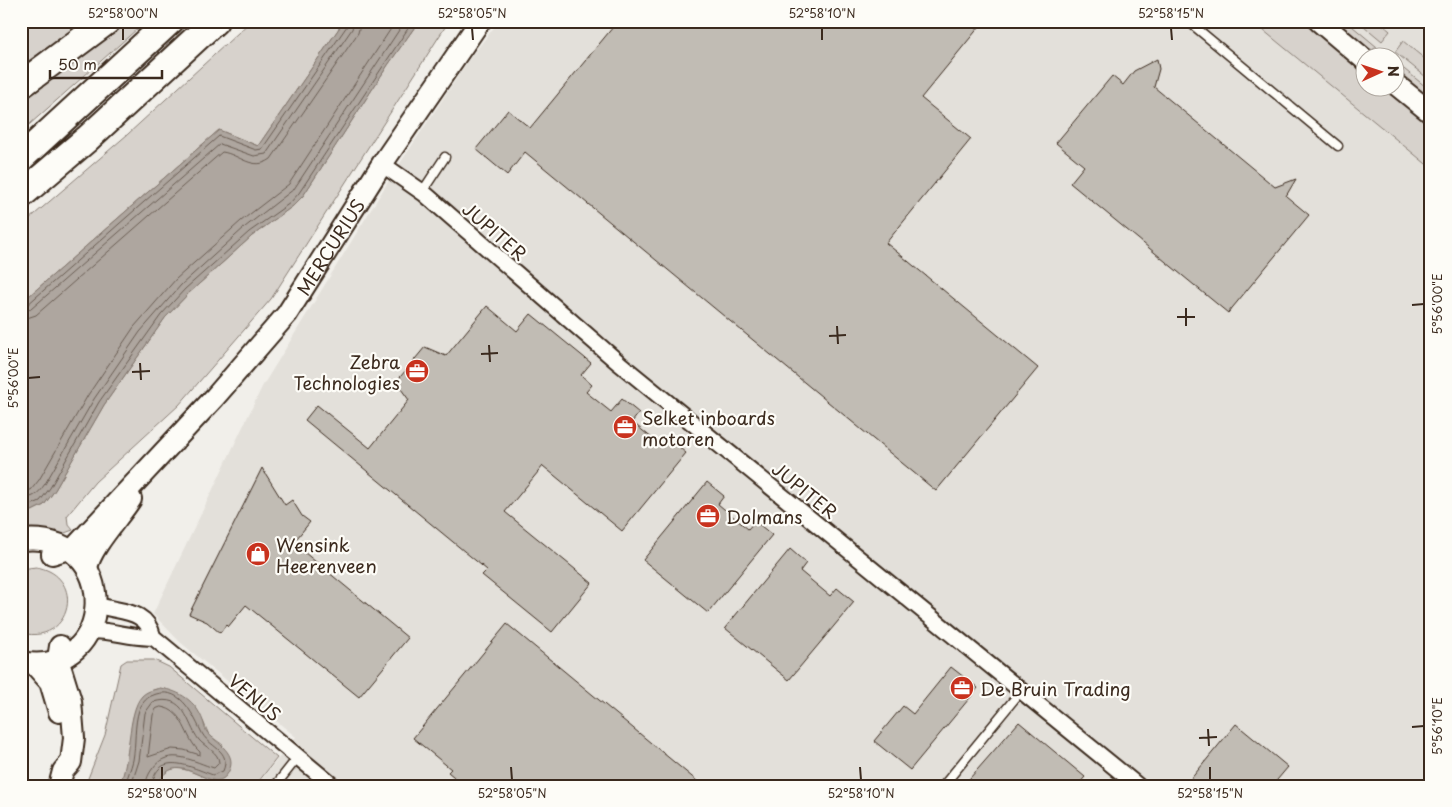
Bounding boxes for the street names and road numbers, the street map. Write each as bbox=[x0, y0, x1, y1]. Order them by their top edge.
street label: MERCURIUS bbox=[289, 193, 371, 300]
street label: JUPITER bbox=[457, 195, 533, 267]
street label: JUPITER bbox=[766, 455, 844, 525]
street label: VENUS bbox=[223, 667, 287, 727]

